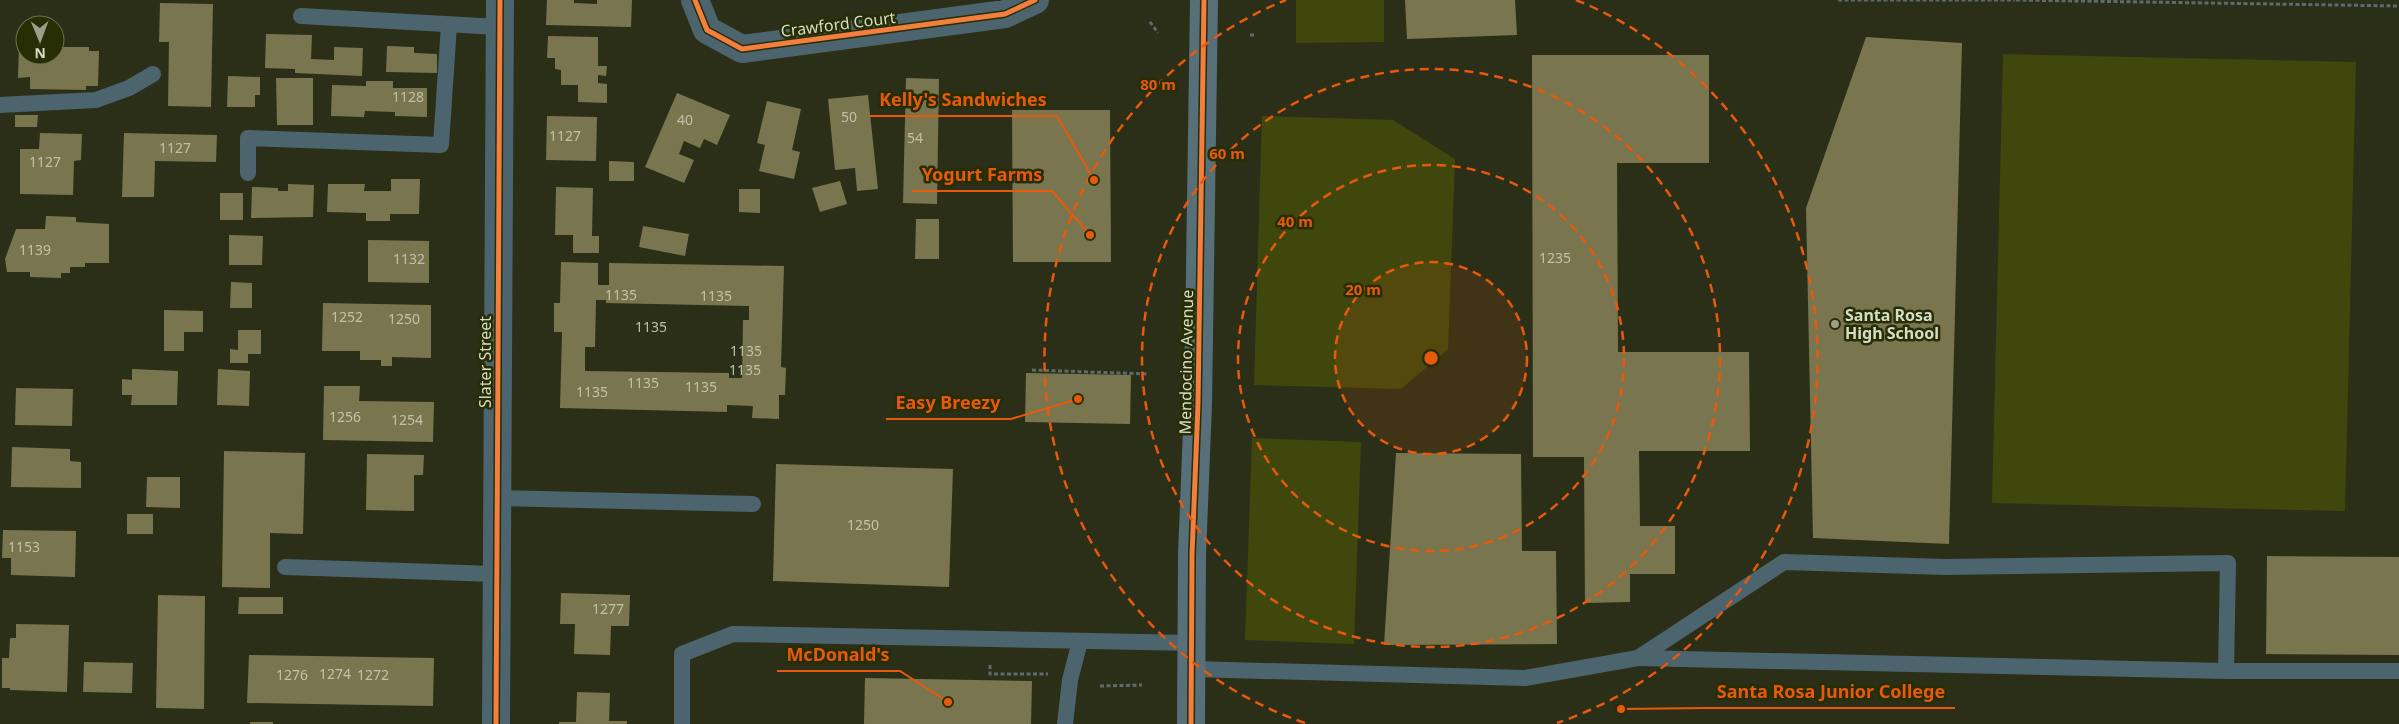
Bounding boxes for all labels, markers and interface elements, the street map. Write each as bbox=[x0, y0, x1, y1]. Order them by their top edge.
street label: Crawford Court bbox=[779, 6, 897, 42]
north arrow bbox=[15, 15, 65, 65]
text: N bbox=[34, 44, 46, 63]
text: 80 m bbox=[1140, 74, 1176, 94]
callout: Kelly's Sandwiches bbox=[869, 83, 1057, 116]
house number: 1128 bbox=[392, 87, 424, 106]
text: Kelly's Sandwiches bbox=[879, 87, 1047, 111]
house number: 50 bbox=[841, 107, 857, 126]
house number: 40 bbox=[677, 110, 693, 129]
house number: 1127 bbox=[549, 126, 581, 145]
house number: 54 bbox=[907, 128, 923, 147]
house number: 1127 bbox=[159, 138, 191, 157]
text: 60 m bbox=[1209, 143, 1245, 163]
house number: 1127 bbox=[29, 152, 61, 171]
callout: Yogurt Farms bbox=[912, 158, 1052, 191]
text: Yogurt Farms bbox=[922, 162, 1042, 186]
text: 40 m bbox=[1277, 211, 1313, 231]
house number: 1139 bbox=[19, 240, 51, 259]
house number: 1235 bbox=[1539, 248, 1571, 267]
house number: 1132 bbox=[393, 249, 425, 268]
text: 20 m bbox=[1345, 279, 1381, 299]
house number: 1135 bbox=[605, 285, 637, 304]
house number: 1135 bbox=[700, 286, 732, 305]
street label: Mendocino Avenue bbox=[1174, 289, 1198, 435]
place label: Santa Rosa High School bbox=[1845, 304, 1939, 344]
house number: 1252 bbox=[331, 307, 363, 326]
house number: 1250 bbox=[388, 309, 420, 328]
street label: Slater Street bbox=[474, 316, 496, 408]
house number: 1135 bbox=[635, 317, 667, 336]
marker: Santa Rosa High School bbox=[1829, 318, 1841, 330]
house number: 1135 bbox=[730, 341, 762, 360]
centre of rings bbox=[1422, 349, 1440, 367]
house number: 1135 bbox=[729, 360, 761, 379]
house number: 1135 bbox=[627, 373, 659, 392]
house number: 1135 bbox=[685, 377, 717, 396]
house number: 1135 bbox=[576, 382, 608, 401]
callout: Easy Breezy bbox=[886, 386, 1011, 419]
text: Easy Breezy bbox=[896, 390, 1001, 414]
house number: 1256 bbox=[329, 407, 361, 426]
house number: 1254 bbox=[391, 410, 423, 429]
house number: 1250 bbox=[847, 515, 879, 534]
house number: 1153 bbox=[8, 537, 40, 556]
house number: 1277 bbox=[592, 599, 624, 618]
callout: McDonald's bbox=[777, 638, 900, 671]
text: McDonald's bbox=[786, 642, 890, 666]
house number: 1274 bbox=[319, 664, 351, 683]
house number: 1276 bbox=[276, 665, 308, 684]
house number: 1272 bbox=[357, 665, 389, 684]
callout: Santa Rosa Junior College bbox=[1707, 675, 1955, 708]
text: Santa Rosa Junior College bbox=[1717, 679, 1945, 703]

